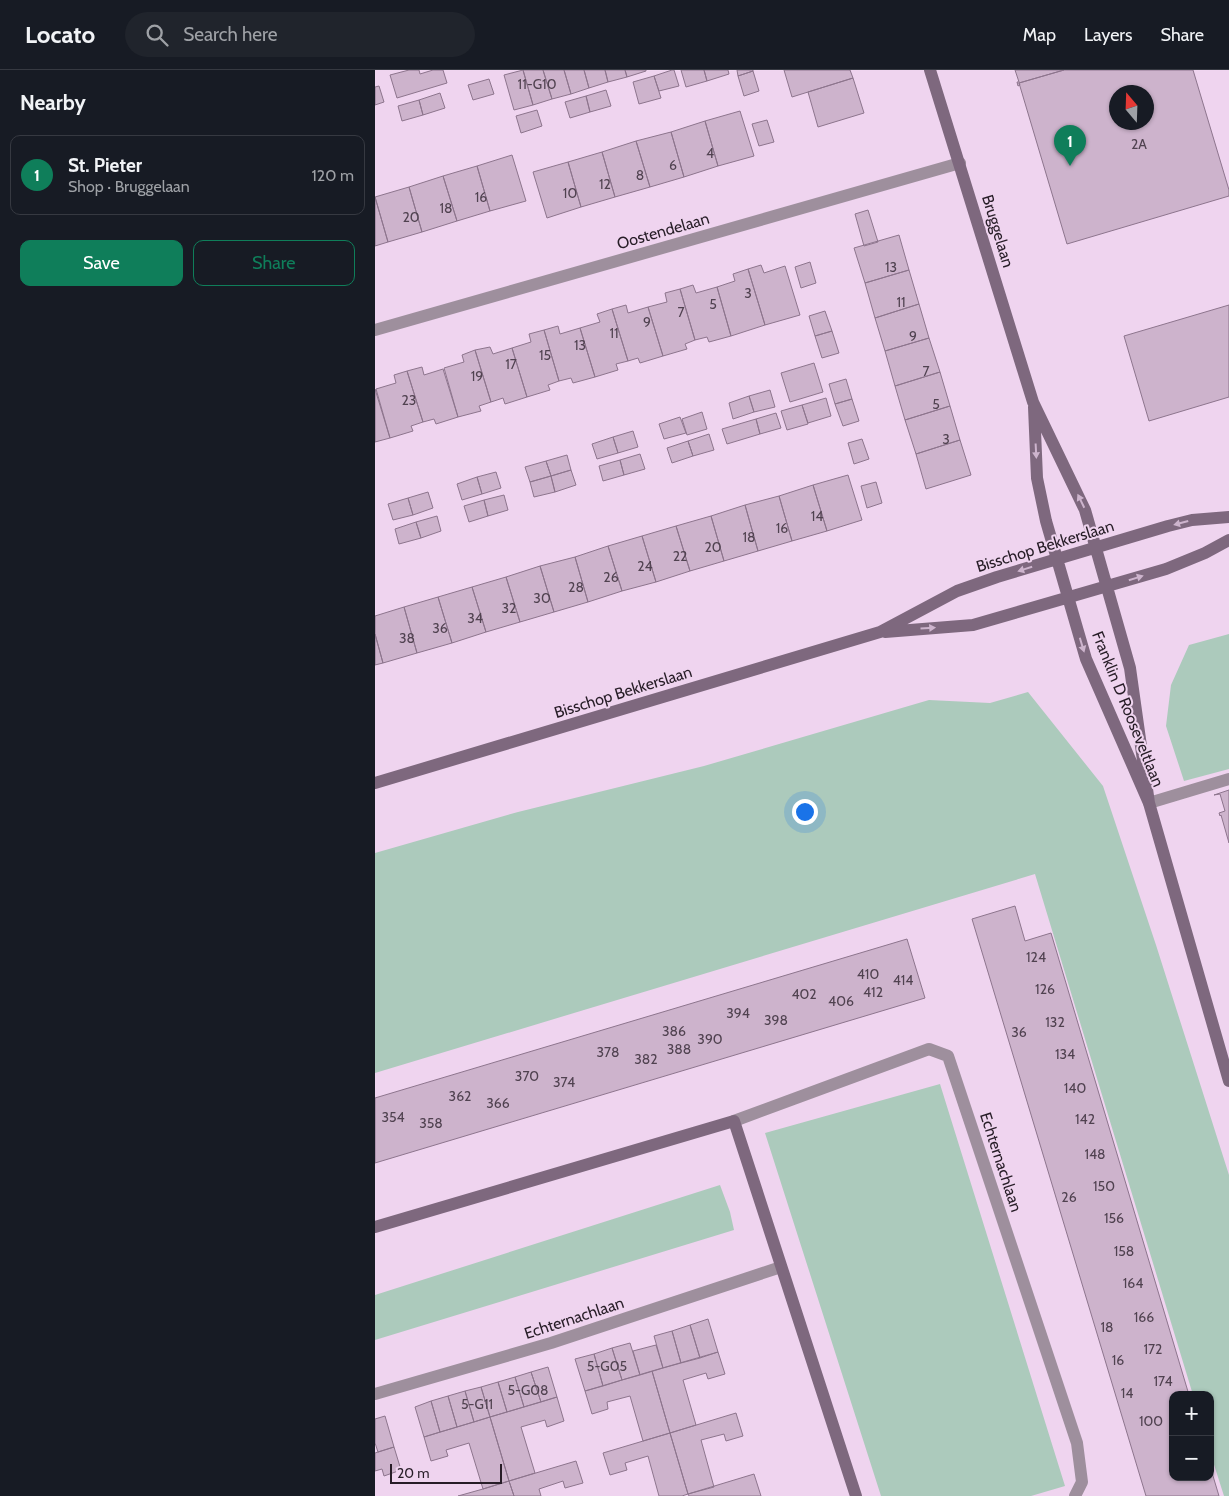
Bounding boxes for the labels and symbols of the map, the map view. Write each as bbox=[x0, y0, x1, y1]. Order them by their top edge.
house number: 11-G10 bbox=[518, 75, 557, 93]
north arrow bbox=[1109, 85, 1154, 130]
pin: 1 bbox=[1054, 125, 1086, 166]
house number: 2A bbox=[1131, 135, 1147, 153]
house number: 4 bbox=[706, 144, 714, 162]
house number: 6 bbox=[669, 156, 677, 174]
house number: 8 bbox=[636, 166, 644, 184]
house number: 12 bbox=[599, 175, 611, 193]
house number: 10 bbox=[563, 184, 577, 202]
house number: 16 bbox=[475, 188, 487, 206]
street label: Bruggelaan bbox=[978, 192, 1018, 270]
house number: 18 bbox=[439, 199, 453, 217]
house number: 20 bbox=[402, 208, 420, 226]
street label: Oostendelaan bbox=[615, 209, 711, 253]
house number: 13 bbox=[885, 258, 897, 276]
house number: 3 bbox=[744, 284, 752, 302]
house number: 11 bbox=[896, 293, 906, 311]
house number: 5 bbox=[709, 295, 717, 313]
house number: 7 bbox=[677, 303, 685, 321]
house number: 9 bbox=[643, 313, 651, 331]
house number: 11 bbox=[609, 324, 619, 342]
house number: 9 bbox=[909, 327, 917, 345]
house number: 13 bbox=[574, 336, 586, 354]
house number: 15 bbox=[539, 346, 551, 364]
house number: 17 bbox=[505, 355, 517, 373]
house number: 7 bbox=[922, 362, 930, 380]
house number: 19 bbox=[471, 367, 483, 385]
house number: 23 bbox=[402, 391, 416, 409]
house number: 5 bbox=[932, 395, 940, 413]
house number: 3 bbox=[942, 430, 950, 448]
one-way arrow bbox=[1032, 443, 1040, 459]
one-way arrow bbox=[1077, 494, 1085, 509]
house number: 14 bbox=[811, 507, 823, 525]
street label: Bisschop Bekkerslaan bbox=[974, 516, 1116, 576]
house number: 16 bbox=[776, 519, 788, 537]
one-way arrow bbox=[1173, 519, 1188, 527]
house number: 18 bbox=[742, 528, 756, 546]
house number: 20 bbox=[704, 538, 722, 556]
house number: 22 bbox=[673, 547, 687, 565]
house number: 24 bbox=[637, 557, 653, 575]
one-way arrow bbox=[1017, 565, 1032, 573]
house number: 26 bbox=[603, 568, 619, 586]
one-way arrow bbox=[1129, 573, 1144, 581]
house number: 28 bbox=[568, 578, 584, 596]
house number: 30 bbox=[533, 589, 551, 607]
house number: 32 bbox=[502, 599, 516, 617]
house number: 34 bbox=[467, 609, 483, 627]
house number: 36 bbox=[432, 619, 448, 637]
one-way arrow bbox=[921, 624, 937, 632]
street label: Franklin D Rooseveltlaan bbox=[1088, 628, 1168, 790]
house number: 38 bbox=[399, 629, 415, 647]
one-way arrow bbox=[1079, 637, 1087, 652]
street label: Bisschop Bekkerslaan bbox=[552, 662, 694, 722]
your location bbox=[792, 799, 818, 825]
house number: 124 bbox=[1026, 948, 1046, 966]
house number: 410 bbox=[857, 965, 879, 983]
house number: 414 bbox=[893, 971, 913, 989]
house number: 126 bbox=[1035, 980, 1055, 998]
house number: 412 bbox=[863, 983, 883, 1001]
house number: 402 bbox=[791, 985, 817, 1003]
house number: 406 bbox=[828, 992, 854, 1010]
house number: 394 bbox=[726, 1004, 750, 1022]
house number: 398 bbox=[764, 1011, 788, 1029]
house number: 132 bbox=[1045, 1013, 1065, 1031]
house number: 386 bbox=[662, 1022, 686, 1040]
house number: 36 bbox=[1011, 1023, 1027, 1041]
house number: 390 bbox=[697, 1030, 723, 1048]
house number: 388 bbox=[667, 1040, 691, 1058]
house number: 378 bbox=[596, 1043, 620, 1061]
house number: 134 bbox=[1055, 1045, 1075, 1063]
house number: 382 bbox=[634, 1050, 658, 1068]
house number: 370 bbox=[515, 1067, 539, 1085]
house number: 374 bbox=[553, 1073, 575, 1091]
house number: 140 bbox=[1064, 1079, 1086, 1097]
house number: 362 bbox=[449, 1087, 471, 1105]
house number: 366 bbox=[486, 1094, 510, 1112]
house number: 354 bbox=[381, 1108, 405, 1126]
street label: Echternachlaan bbox=[976, 1110, 1026, 1214]
house number: 142 bbox=[1075, 1110, 1095, 1128]
house number: 358 bbox=[419, 1114, 443, 1132]
house number: 148 bbox=[1084, 1145, 1106, 1163]
house number: 150 bbox=[1093, 1177, 1115, 1195]
house number: 26 bbox=[1061, 1188, 1077, 1206]
house number: 156 bbox=[1104, 1209, 1124, 1227]
house number: 158 bbox=[1114, 1242, 1134, 1260]
house number: 164 bbox=[1123, 1274, 1143, 1292]
street label: Echternachlaan bbox=[522, 1293, 626, 1343]
house number: 166 bbox=[1134, 1308, 1154, 1326]
house number: 18 bbox=[1100, 1318, 1114, 1336]
house number: 172 bbox=[1144, 1340, 1162, 1358]
house number: 16 bbox=[1112, 1351, 1124, 1369]
house number: 5-G05 bbox=[587, 1357, 627, 1375]
house number: 174 bbox=[1153, 1372, 1173, 1390]
house number: 5-G08 bbox=[507, 1381, 549, 1399]
house number: 14 bbox=[1121, 1384, 1133, 1402]
house number: 5-G11 bbox=[461, 1395, 493, 1413]
house number: 100 bbox=[1139, 1412, 1163, 1430]
scale bar bbox=[390, 1461, 503, 1484]

